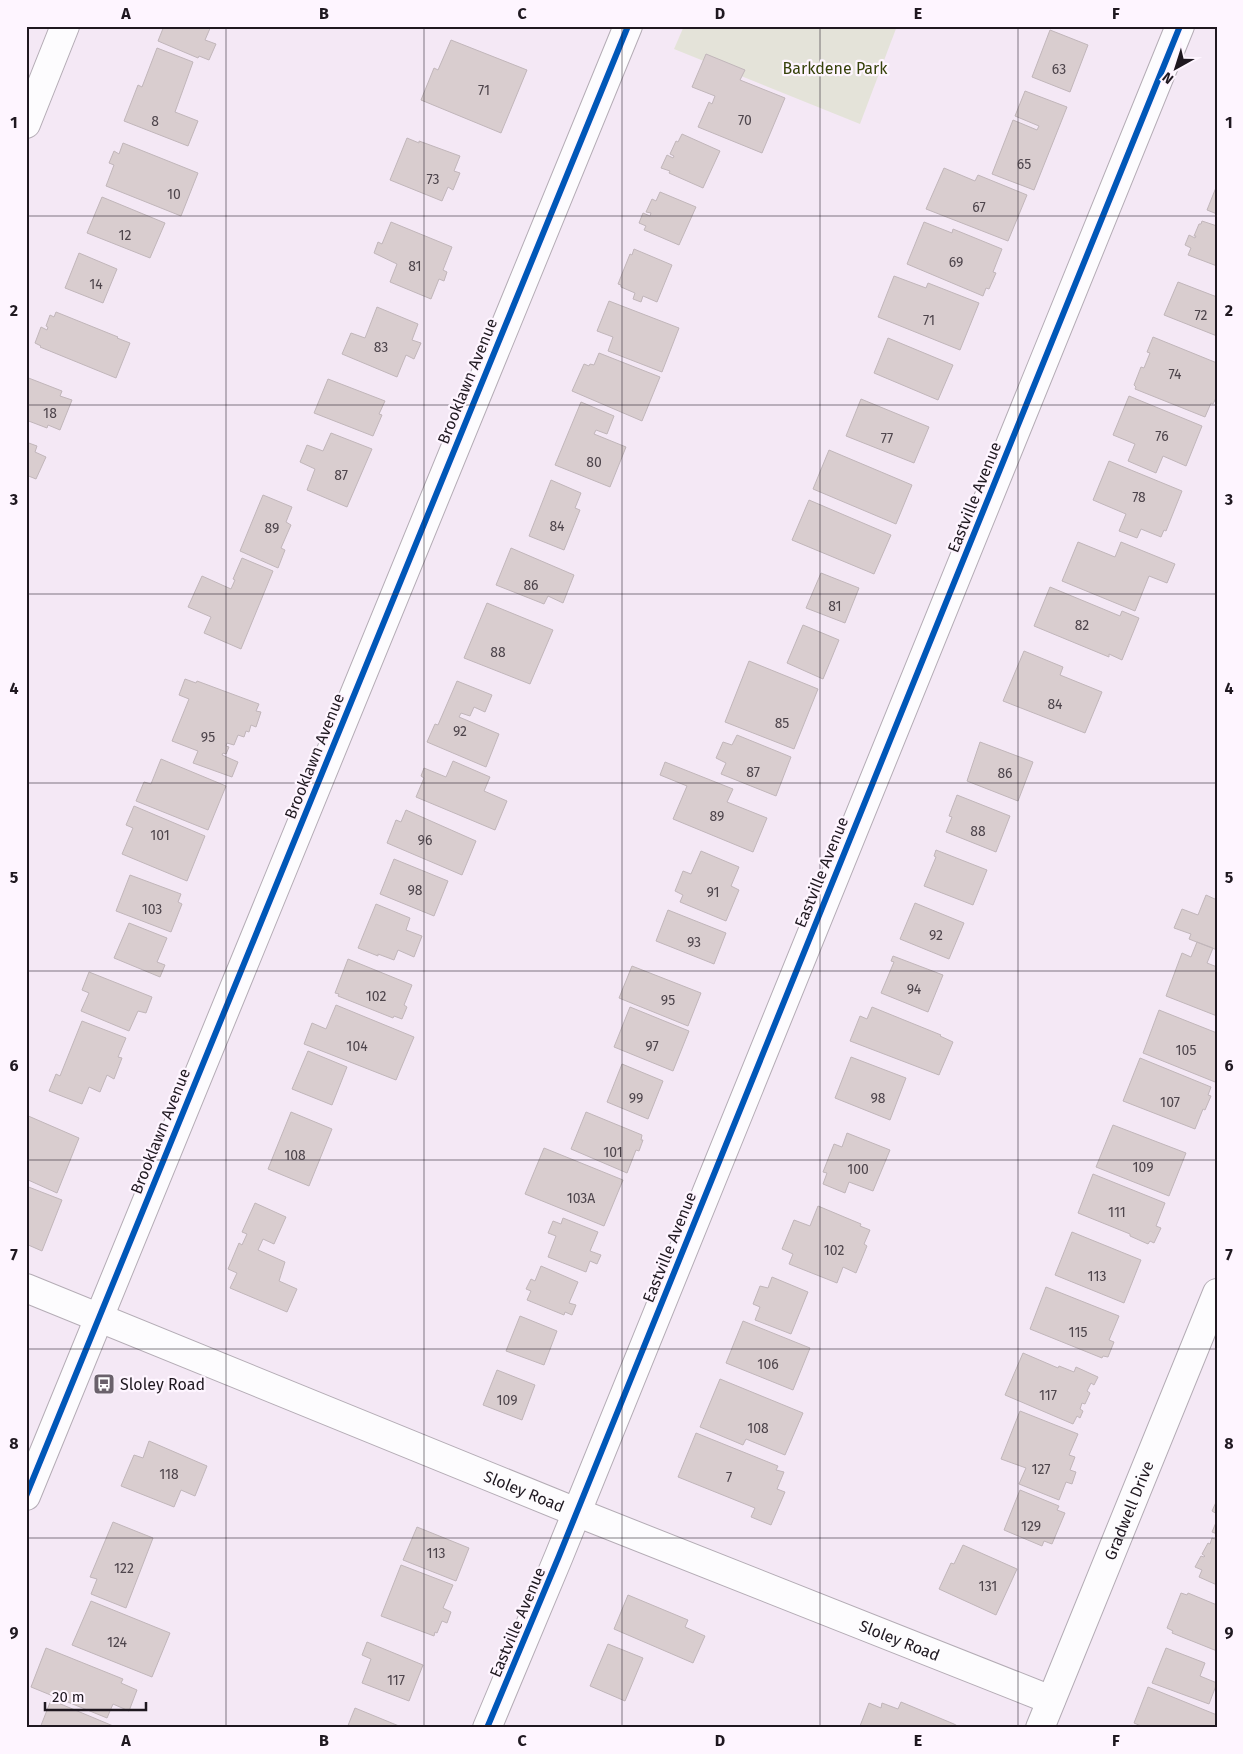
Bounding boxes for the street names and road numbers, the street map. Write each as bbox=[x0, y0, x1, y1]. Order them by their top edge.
street label: Brooklawn Avenue bbox=[434, 316, 501, 447]
street label: Eastville Avenue bbox=[944, 439, 1005, 555]
street label: Brooklawn Avenue bbox=[281, 691, 348, 822]
street label: Eastville Avenue bbox=[791, 814, 852, 930]
street label: Brooklawn Avenue bbox=[127, 1066, 194, 1197]
street label: Eastville Avenue bbox=[639, 1189, 700, 1305]
street label: Gradwell Drive bbox=[1100, 1458, 1158, 1563]
street label: Sloley Road bbox=[481, 1467, 567, 1516]
street label: Eastville Avenue bbox=[486, 1564, 549, 1680]
street label: Sloley Road bbox=[856, 1616, 943, 1665]

